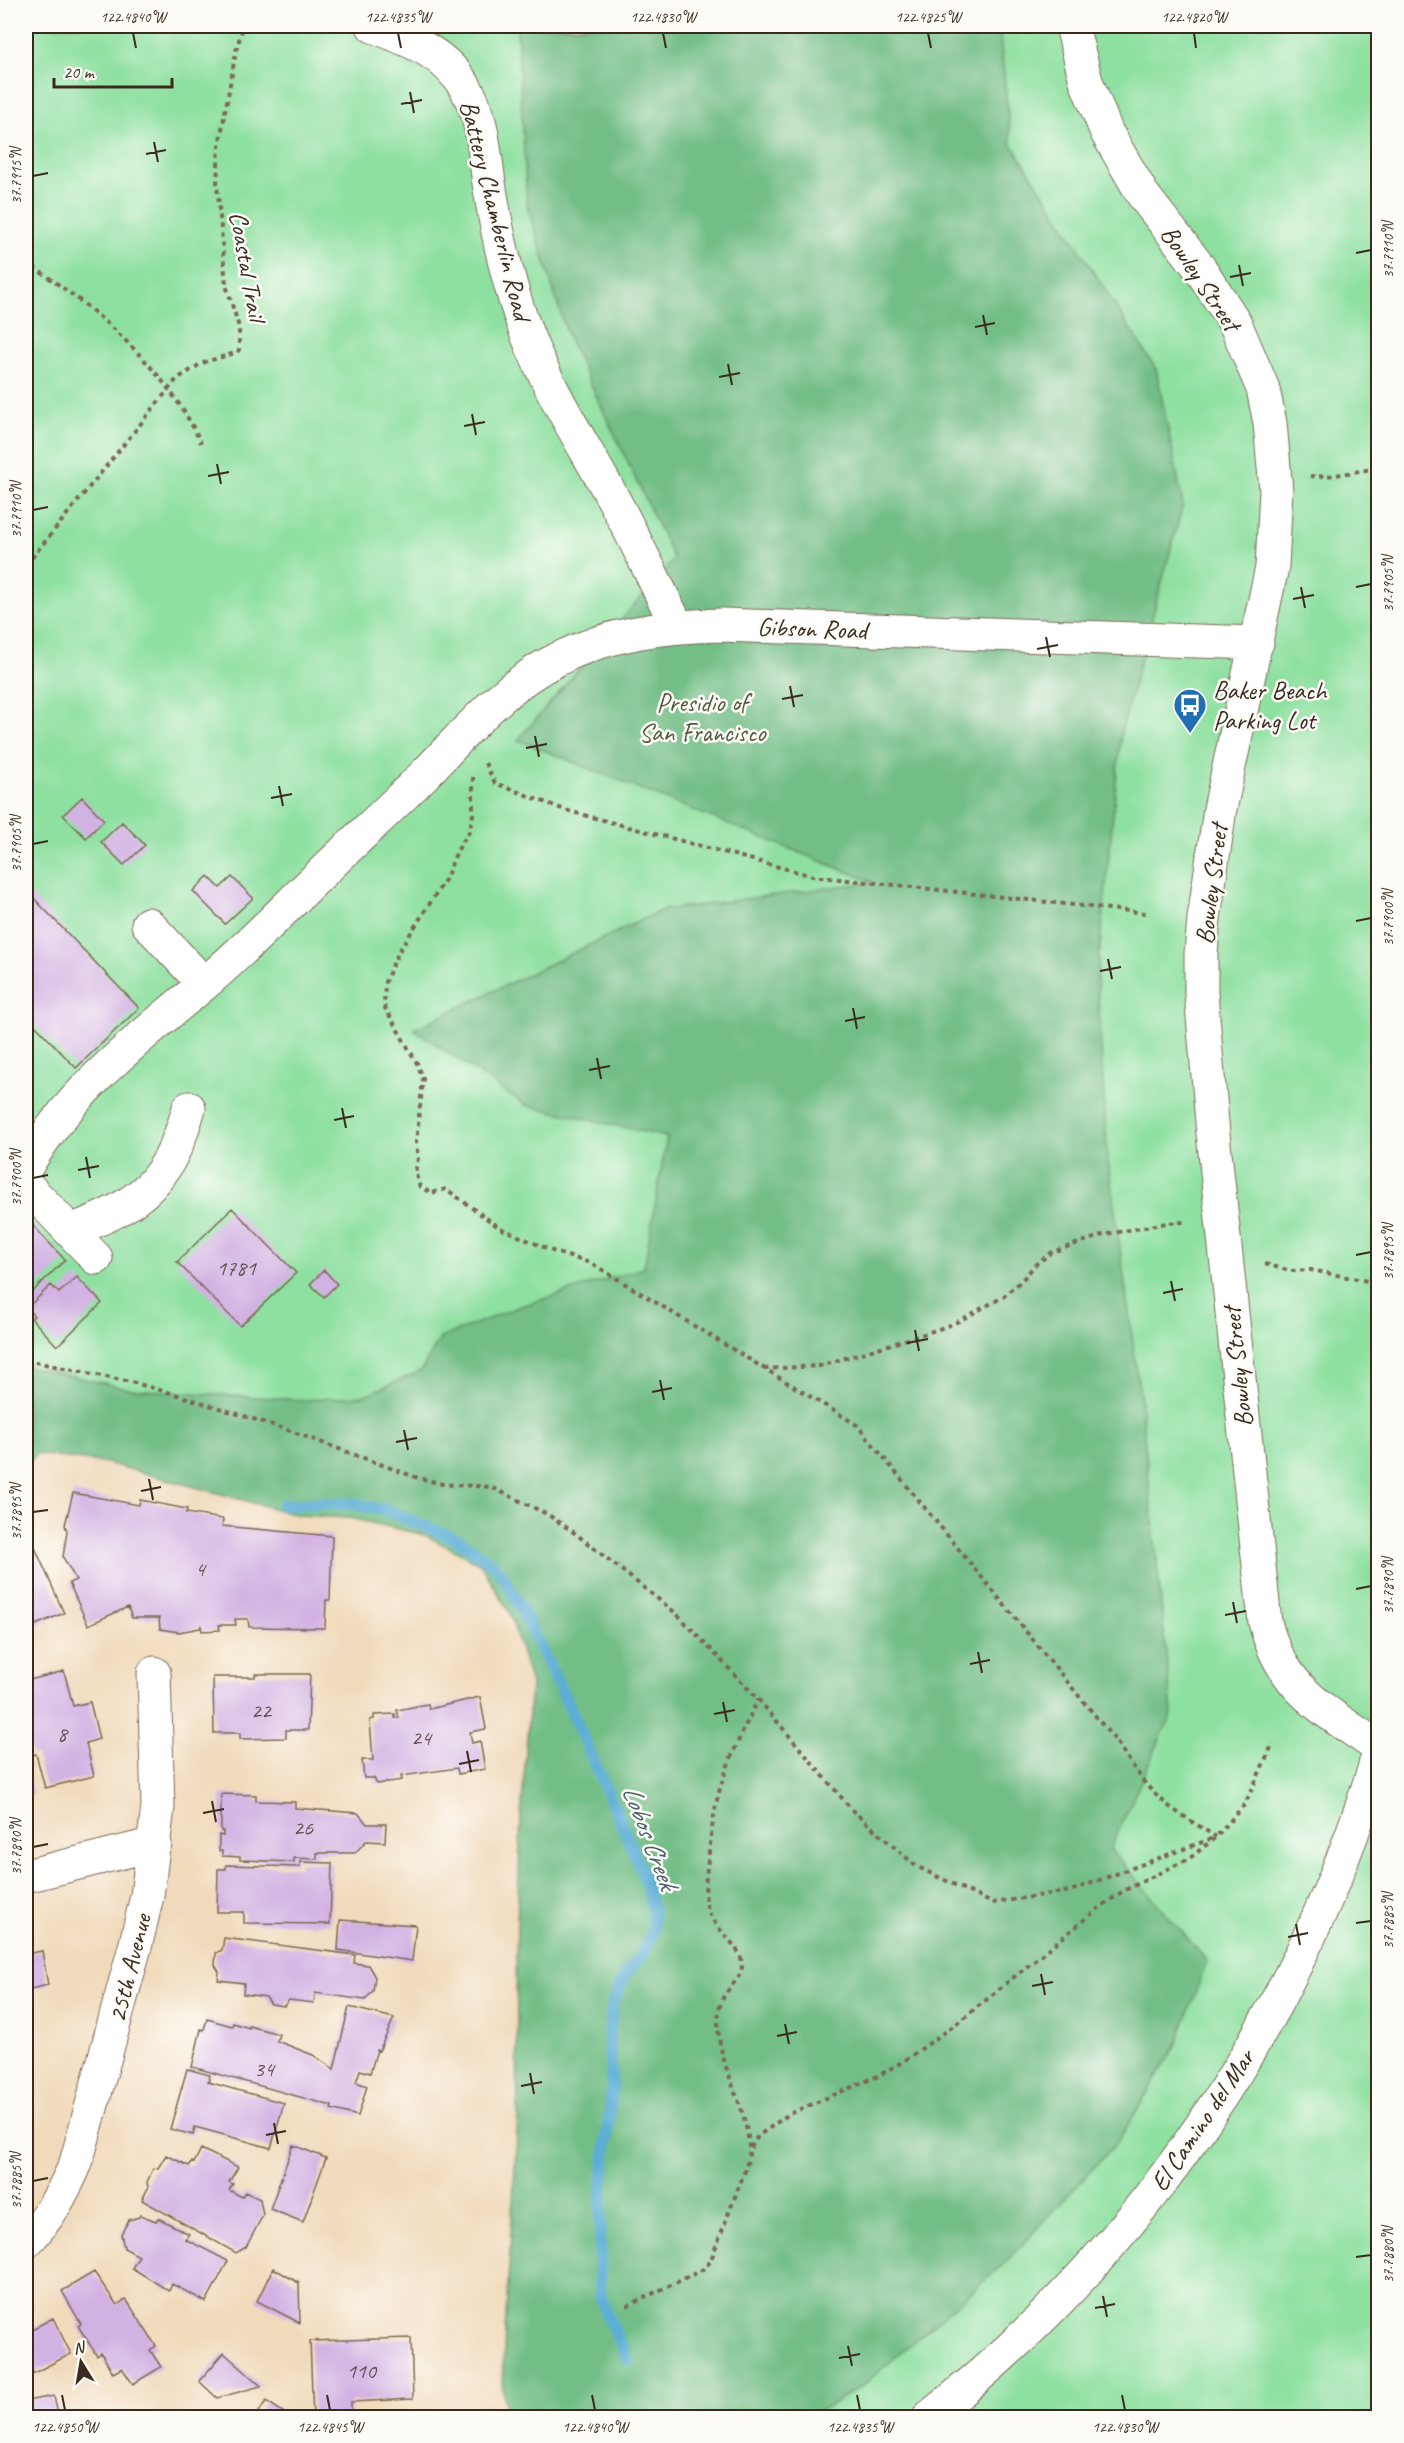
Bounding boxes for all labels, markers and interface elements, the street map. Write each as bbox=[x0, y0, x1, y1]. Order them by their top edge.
text: 122.4840°W bbox=[100, 8, 169, 27]
text: 122.4835°W bbox=[365, 8, 434, 27]
text: 122.4830°W bbox=[630, 8, 699, 27]
text: 122.4825°W bbox=[895, 8, 964, 27]
text: 122.4820°W bbox=[1161, 8, 1230, 27]
scale bar bbox=[54, 51, 172, 89]
text: 20 m bbox=[63, 61, 96, 83]
street label: Battery Chamberlin Road bbox=[452, 97, 540, 327]
text: 37.7915°N bbox=[7, 145, 26, 204]
street label: Coastal Trail bbox=[222, 209, 274, 328]
street label: Bowley Street bbox=[1153, 219, 1250, 340]
text: 37.7910°N bbox=[1379, 219, 1398, 278]
text: 37.7910°N bbox=[7, 479, 26, 538]
text: 37.7905°N bbox=[1379, 553, 1398, 612]
street label: Gibson Road bbox=[757, 610, 871, 647]
place label: Baker Beach Parking Lot bbox=[1213, 674, 1328, 737]
park label: Presidio of San Francisco bbox=[639, 686, 767, 749]
bus stop icon: Baker Beach Parking Lot bbox=[1172, 687, 1208, 734]
text: 37.7905°N bbox=[7, 813, 26, 872]
street label: Bowley Street bbox=[1188, 819, 1236, 946]
text: 37.7900°N bbox=[1379, 887, 1398, 946]
text: 37.7900°N bbox=[7, 1147, 26, 1206]
text: 37.7895°N bbox=[1379, 1221, 1398, 1280]
house number: 1781 bbox=[216, 1254, 257, 1282]
street label: Bowley Street bbox=[1214, 1302, 1260, 1429]
text: 37.7895°N bbox=[7, 1481, 26, 1540]
house number: 4 bbox=[195, 1555, 207, 1583]
text: 37.7890°N bbox=[1379, 1555, 1398, 1614]
house number: 22 bbox=[251, 1697, 273, 1725]
house number: 8 bbox=[57, 1720, 69, 1748]
house number: 24 bbox=[411, 1724, 433, 1752]
water label: Lobos Creek bbox=[615, 1780, 687, 1898]
house number: 26 bbox=[293, 1814, 314, 1842]
text: 37.7890°N bbox=[7, 1816, 26, 1875]
text: 37.7885°N bbox=[1379, 1890, 1398, 1949]
street label: 25th Avenue bbox=[100, 1909, 159, 2025]
street label: El Camino del Mar bbox=[1143, 2041, 1263, 2197]
house number: 34 bbox=[254, 2055, 276, 2083]
text: 37.7885°N bbox=[7, 2150, 26, 2209]
text: 37.7880°N bbox=[1379, 2224, 1398, 2283]
north arrow bbox=[51, 2332, 111, 2392]
text: N bbox=[72, 2337, 88, 2359]
house number: 110 bbox=[346, 2357, 378, 2385]
text: 122.4850°W bbox=[32, 2418, 101, 2437]
text: 122.4845°W bbox=[297, 2418, 366, 2437]
text: 122.4840°W bbox=[562, 2418, 631, 2437]
text: 122.4835°W bbox=[827, 2418, 896, 2437]
text: 122.4830°W bbox=[1092, 2418, 1161, 2437]

